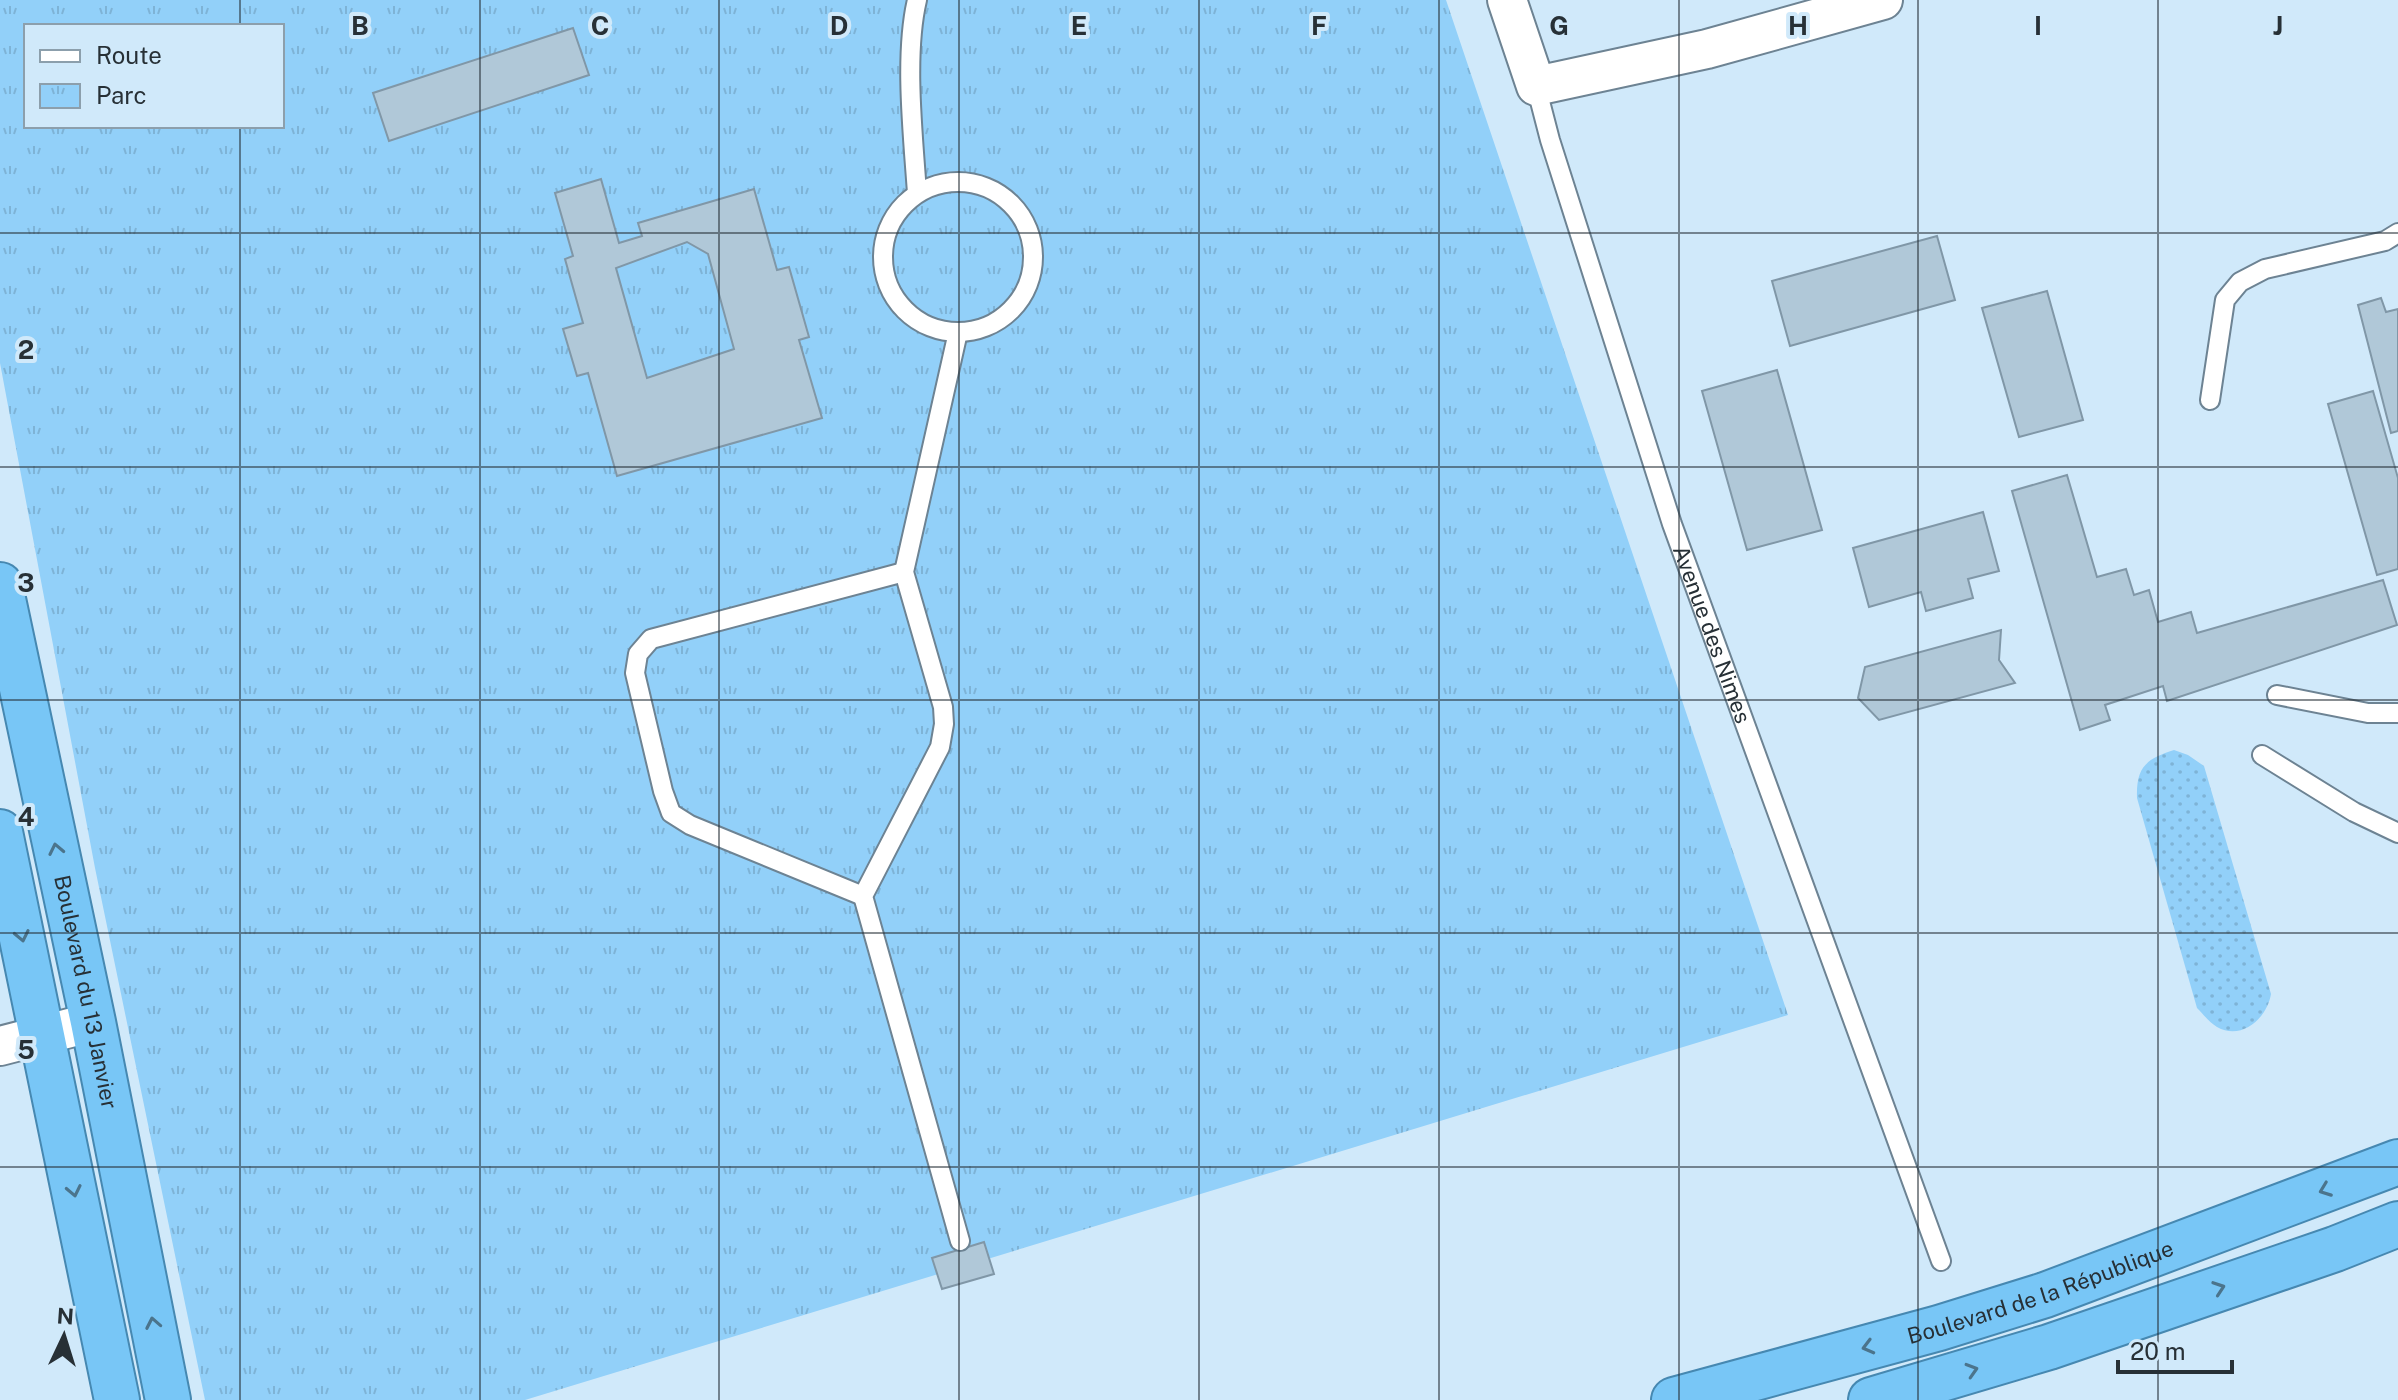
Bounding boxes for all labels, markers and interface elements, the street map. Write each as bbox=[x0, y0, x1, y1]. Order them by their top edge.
text: B bbox=[351, 10, 369, 41]
text: C bbox=[591, 10, 609, 41]
text: D bbox=[830, 10, 848, 41]
text: E bbox=[1071, 10, 1087, 41]
text: F bbox=[1311, 10, 1327, 41]
text: G bbox=[1549, 10, 1569, 41]
text: H bbox=[1788, 10, 1808, 41]
text: I bbox=[2034, 10, 2042, 41]
text: J bbox=[2273, 10, 2283, 41]
legend bbox=[24, 24, 284, 128]
text: Route bbox=[96, 41, 162, 69]
text: Parc bbox=[96, 81, 147, 109]
text: 2 bbox=[18, 334, 34, 365]
street label: Avenue des Nimes bbox=[1668, 542, 1757, 727]
text: 3 bbox=[17, 567, 35, 598]
text: 4 bbox=[17, 801, 35, 832]
one-way arrow bbox=[48, 843, 65, 857]
street label: Boulevard du 13 Janvier bbox=[49, 873, 123, 1111]
one-way arrow bbox=[12, 930, 29, 943]
text: 5 bbox=[17, 1034, 35, 1065]
one-way arrow bbox=[2319, 1180, 2333, 1197]
one-way arrow bbox=[65, 1184, 82, 1197]
street label: Boulevard de la République bbox=[1904, 1235, 2177, 1349]
one-way arrow bbox=[2211, 1281, 2225, 1297]
north arrow bbox=[24, 1296, 104, 1376]
text: N bbox=[56, 1302, 75, 1330]
one-way arrow bbox=[145, 1317, 162, 1330]
scale bar bbox=[2118, 1324, 2232, 1374]
text: 20 m bbox=[2130, 1337, 2186, 1365]
one-way arrow bbox=[1861, 1338, 1875, 1355]
one-way arrow bbox=[1965, 1364, 1979, 1380]

